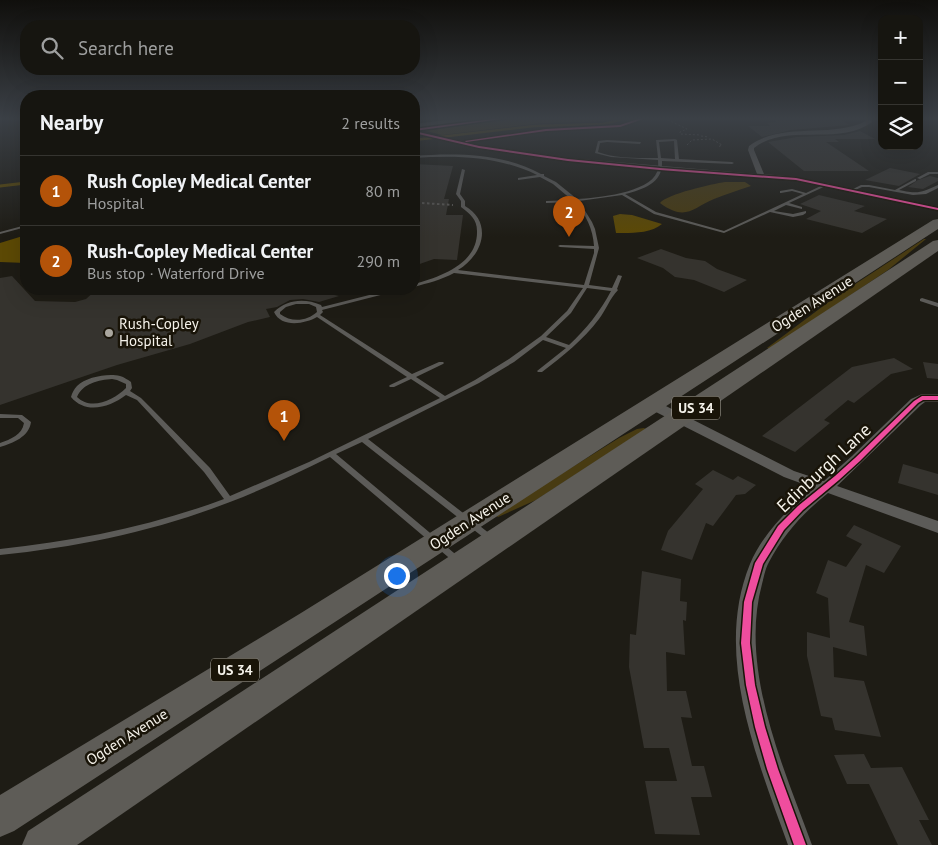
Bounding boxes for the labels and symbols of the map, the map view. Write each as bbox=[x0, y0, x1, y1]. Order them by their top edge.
pin: 2 bbox=[553, 196, 585, 237]
street label: Ogden Avenue bbox=[767, 271, 856, 336]
place label: Rush-Copley Hospital bbox=[119, 314, 199, 350]
marker: Rush-Copley Hospital bbox=[103, 327, 115, 339]
road number: US 34 bbox=[672, 396, 720, 419]
pin: 1 bbox=[268, 400, 300, 441]
street label: Edinburgh Lane bbox=[772, 418, 876, 517]
street label: Ogden Avenue bbox=[426, 487, 514, 554]
your location bbox=[384, 563, 410, 589]
road number: US 34 bbox=[211, 658, 259, 682]
street label: Ogden Avenue bbox=[82, 704, 171, 769]

